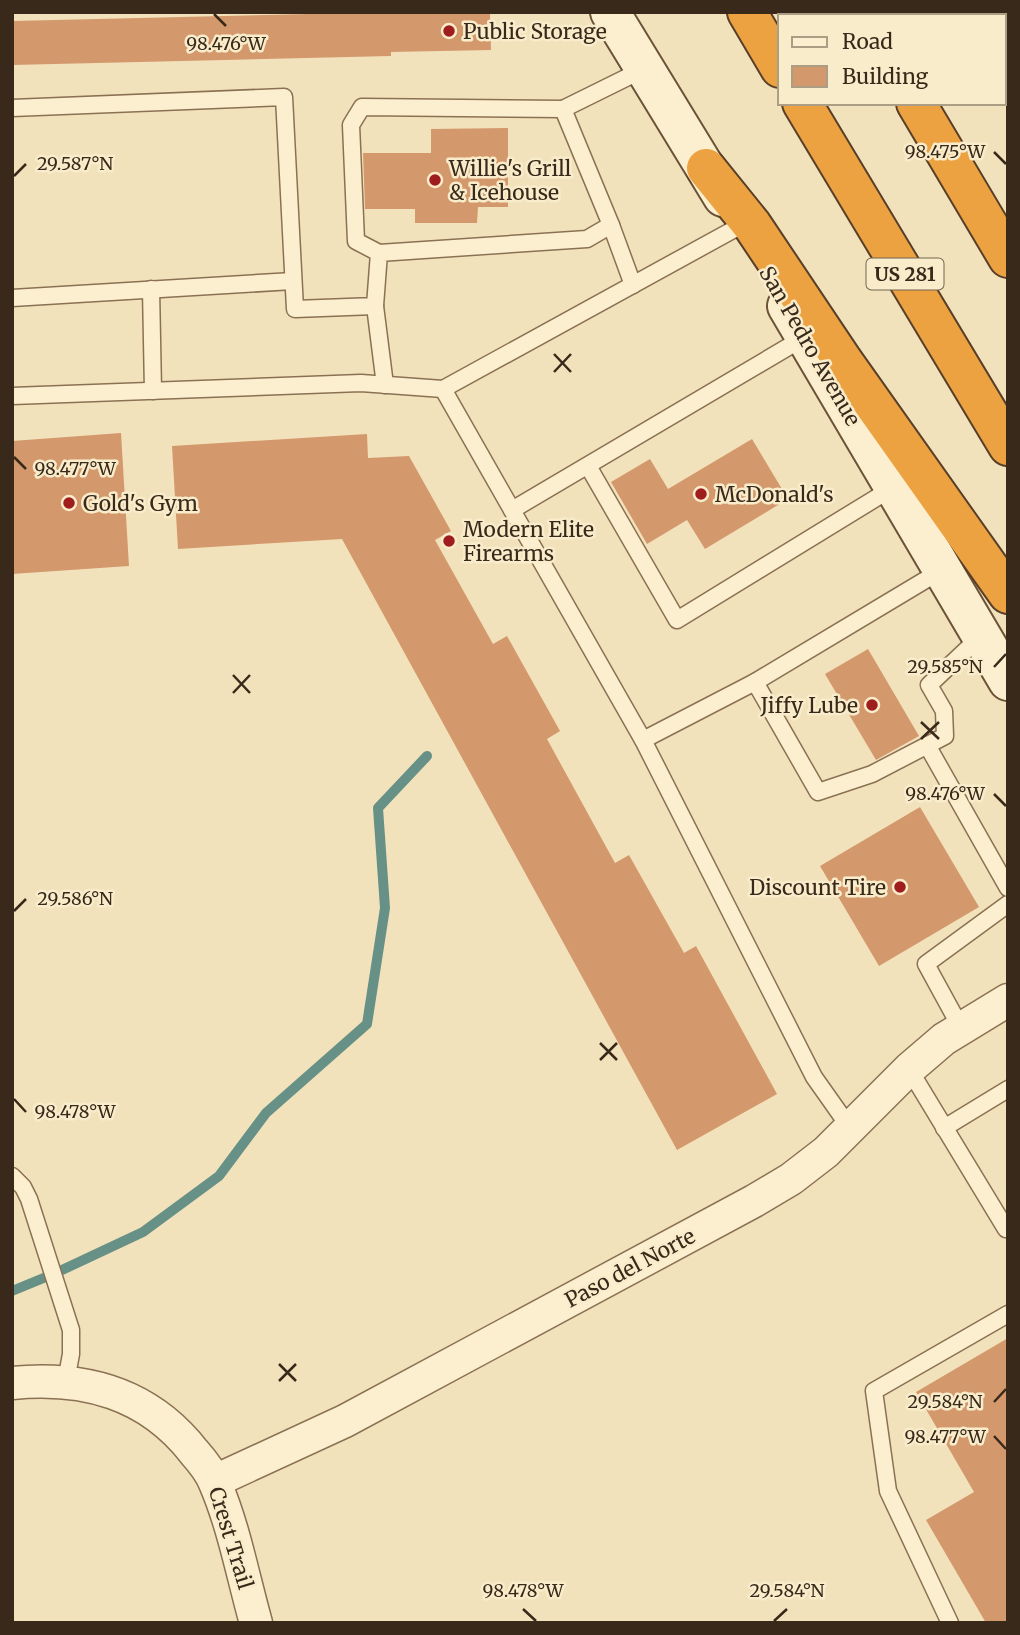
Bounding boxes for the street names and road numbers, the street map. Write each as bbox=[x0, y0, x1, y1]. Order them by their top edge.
road number: US 281 bbox=[866, 258, 944, 290]
street label: San Pedro Avenue bbox=[753, 261, 867, 431]
street label: Paso del Norte bbox=[560, 1222, 700, 1314]
street label: Crest Trail bbox=[203, 1484, 259, 1593]

